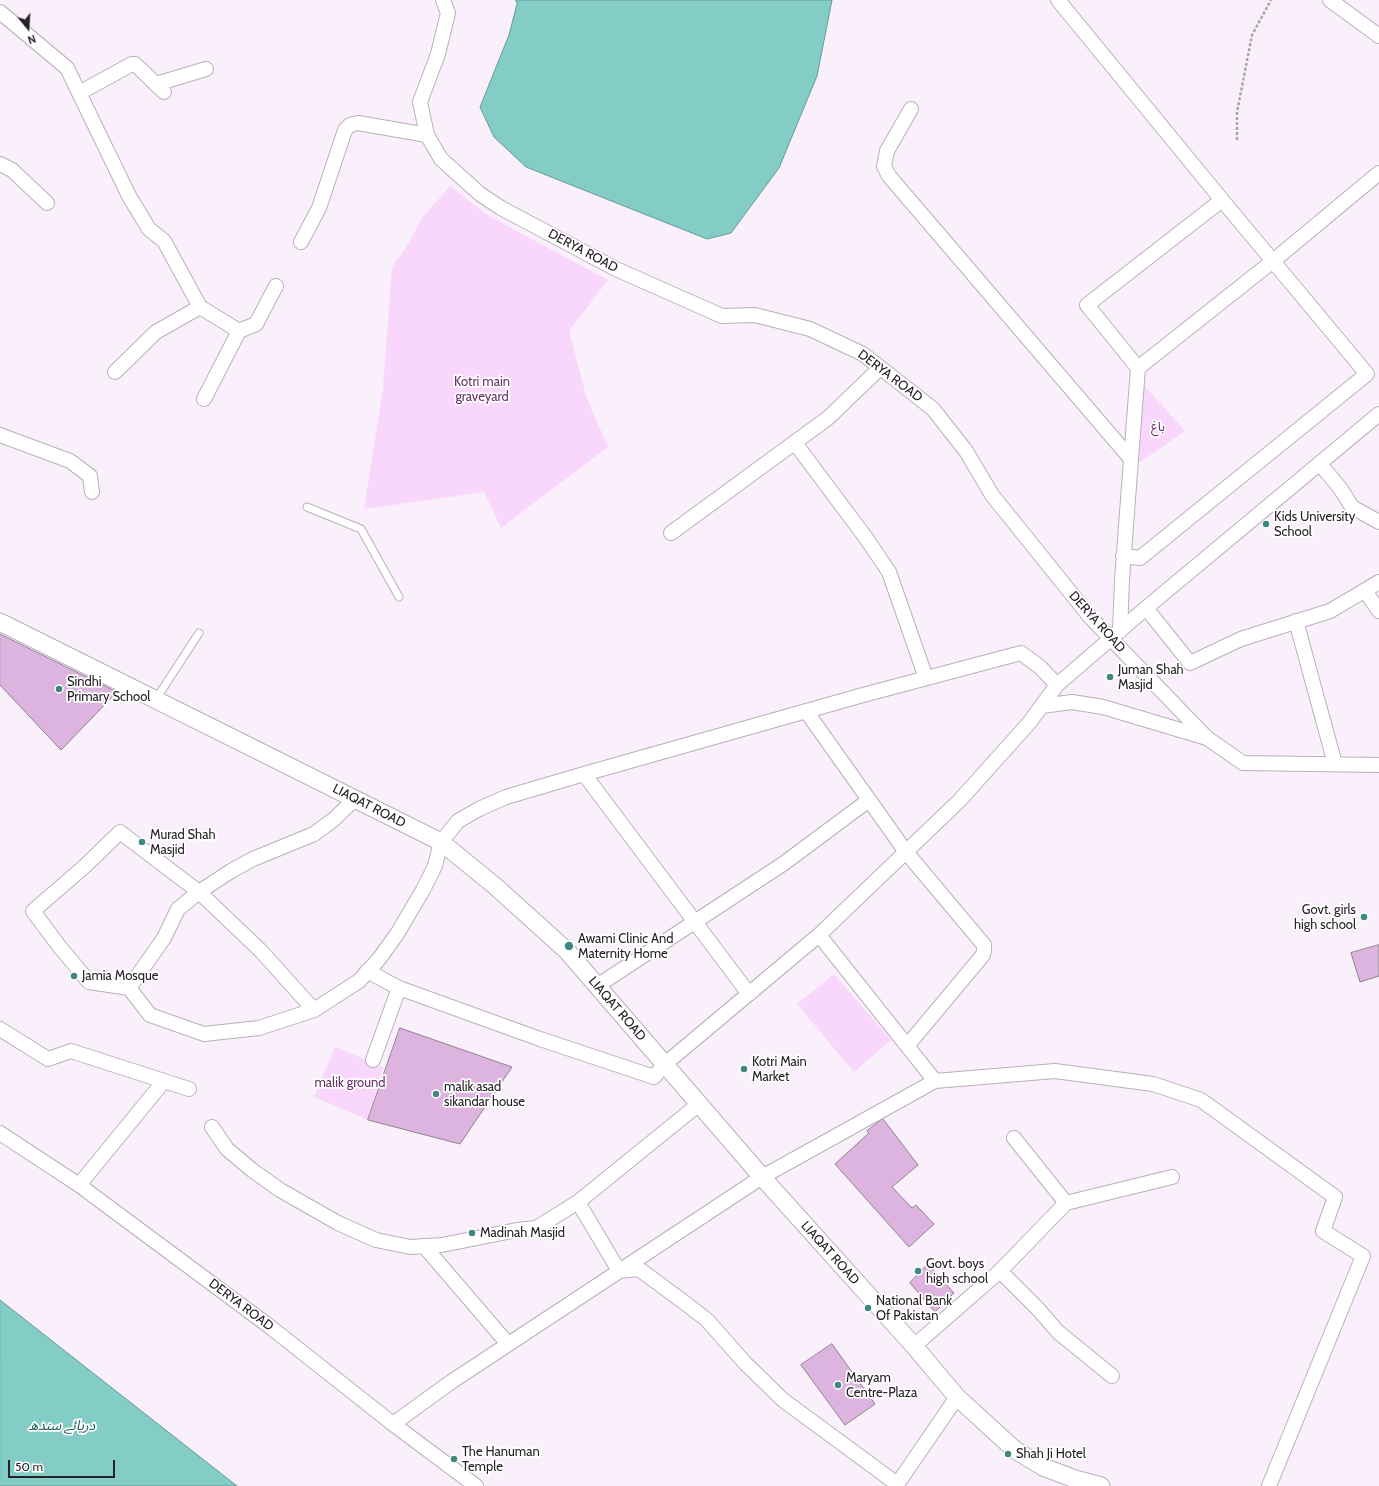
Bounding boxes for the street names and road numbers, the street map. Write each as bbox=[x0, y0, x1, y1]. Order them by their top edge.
street label: DERYA ROAD bbox=[545, 226, 621, 276]
street label: DERYA ROAD bbox=[855, 347, 925, 405]
street label: DERYA ROAD bbox=[1065, 588, 1129, 656]
street label: LIAQAT ROAD bbox=[330, 781, 408, 831]
street label: LIAQAT ROAD bbox=[585, 974, 649, 1044]
street label: LIAQAT ROAD bbox=[797, 1218, 863, 1288]
street label: DERYA ROAD bbox=[206, 1276, 276, 1334]

